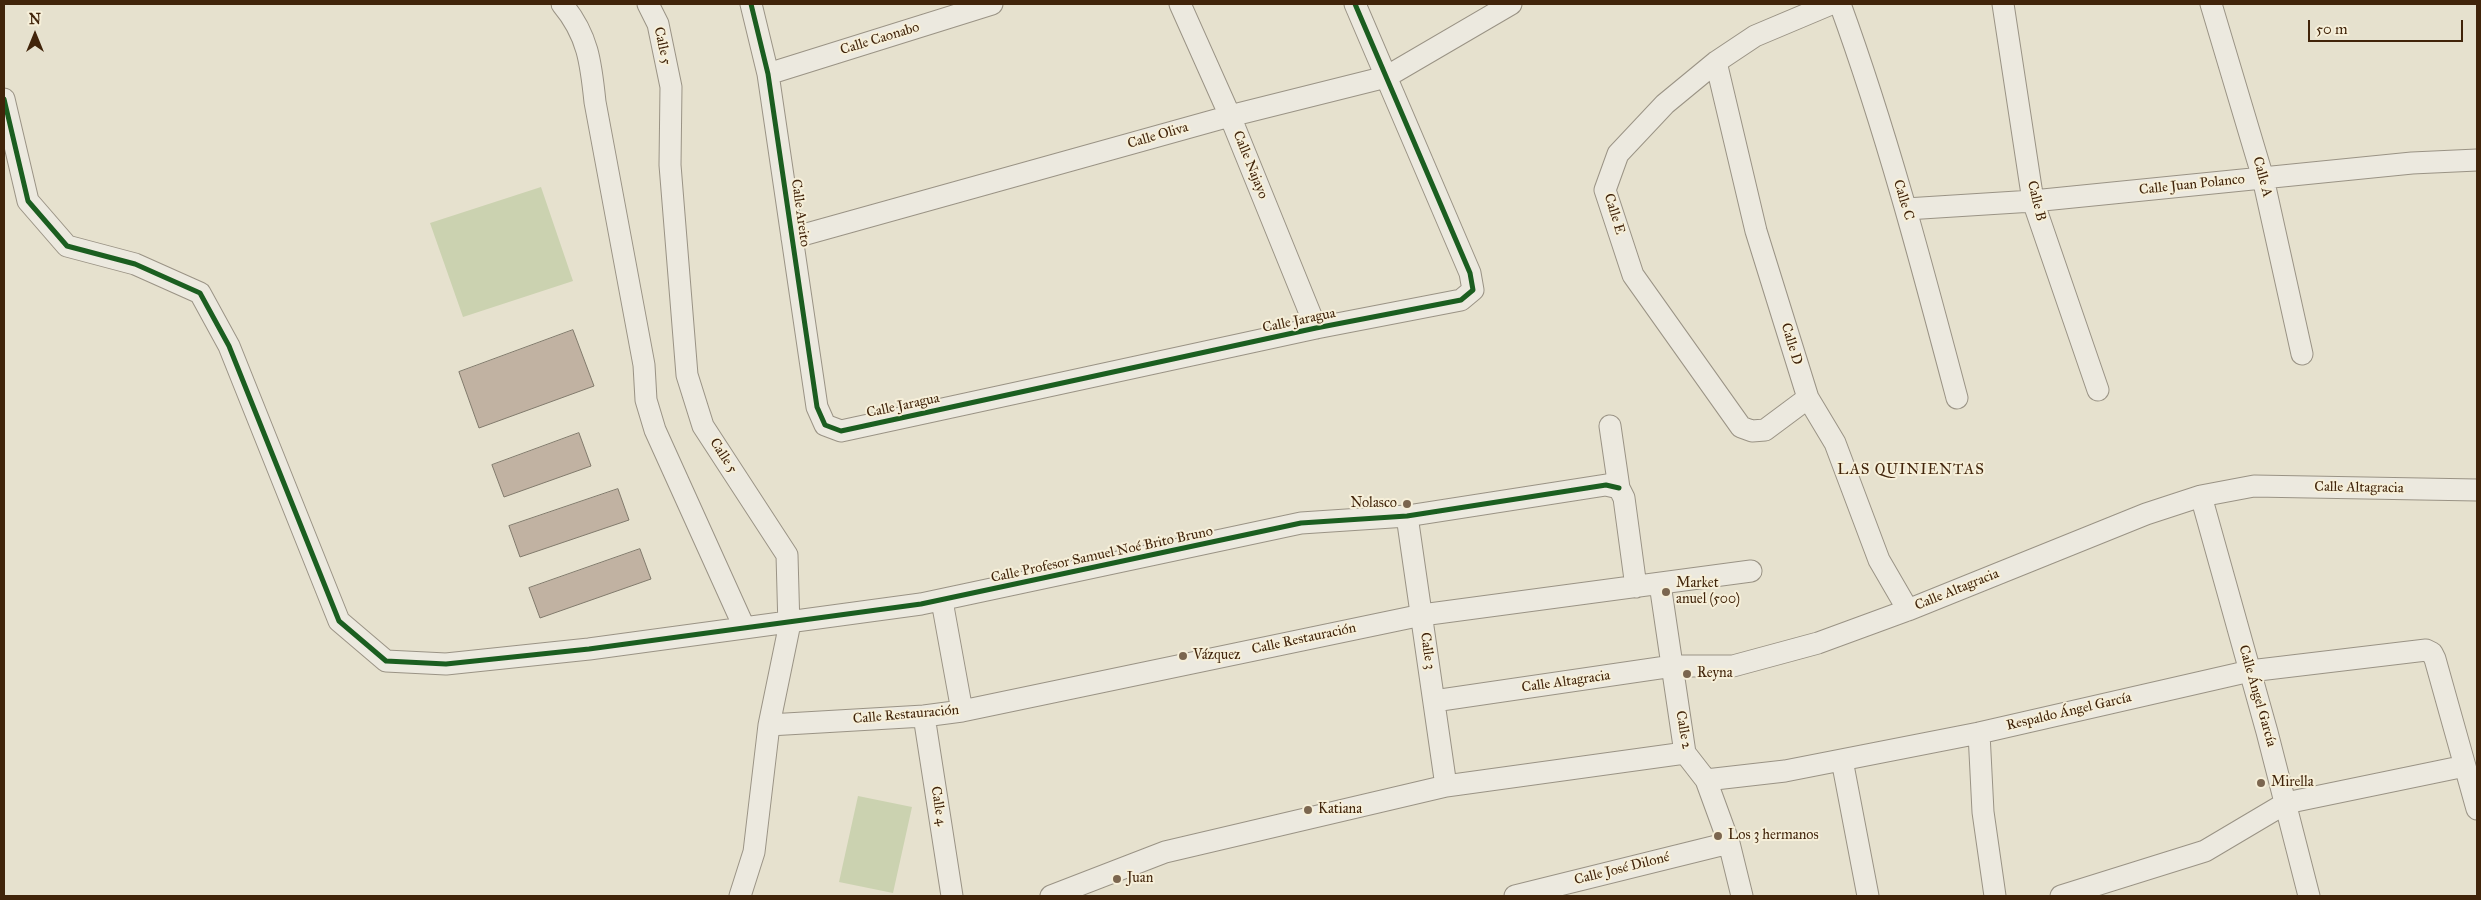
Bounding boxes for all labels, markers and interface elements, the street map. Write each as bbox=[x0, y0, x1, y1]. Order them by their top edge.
north arrow bbox=[10, 10, 60, 60]
scale bar bbox=[2311, 10, 2466, 42]
text: N bbox=[29, 11, 41, 28]
street label: Calle Caonabo bbox=[838, 19, 922, 59]
text: 50 m bbox=[2316, 20, 2348, 38]
street label: Calle 5 bbox=[650, 26, 674, 66]
street label: Calle Oliva bbox=[1126, 119, 1190, 153]
street label: Calle Najayo bbox=[1229, 128, 1271, 202]
street label: Calle A bbox=[2249, 155, 2275, 199]
street label: Calle Juan Polanco bbox=[2138, 171, 2246, 199]
street label: Calle Areito bbox=[787, 178, 813, 248]
street label: Calle C bbox=[1889, 178, 1917, 222]
street label: Calle B bbox=[2023, 179, 2049, 223]
street label: Calle E bbox=[1600, 192, 1628, 236]
street label: Calle Jaragua bbox=[1261, 305, 1337, 337]
street label: Calle D bbox=[1777, 321, 1805, 367]
street label: Calle Jaragua bbox=[865, 390, 941, 422]
street label: Calle 5 bbox=[706, 435, 740, 477]
district label: LAS QUINIENTAS bbox=[1835, 461, 1987, 479]
street label: Calle Altagracia bbox=[2314, 479, 2404, 497]
place label: Nolasco bbox=[1350, 496, 1397, 512]
marker: Nolasco bbox=[1401, 498, 1413, 510]
street label: Calle Profesor Samuel Noé Brito Bruno bbox=[990, 523, 1214, 587]
street label: Calle Altagracia bbox=[1912, 566, 2002, 614]
place label: Market anuel (500) bbox=[1676, 576, 1740, 608]
marker: Market anuel (500) bbox=[1660, 586, 1672, 598]
street label: Calle Restauración bbox=[1250, 620, 1358, 658]
street label: Calle 3 bbox=[1416, 631, 1438, 671]
street label: Calle Ángel García bbox=[2234, 643, 2280, 749]
place label: Vázquez bbox=[1193, 648, 1241, 664]
marker: Vázquez bbox=[1177, 650, 1189, 662]
place label: Reyna bbox=[1697, 666, 1733, 682]
street label: Calle Altagracia bbox=[1521, 667, 1611, 697]
marker: Reyna bbox=[1681, 668, 1693, 680]
street label: Respaldo Ángel García bbox=[2005, 689, 2133, 735]
street label: Calle Restauración bbox=[852, 702, 960, 728]
street label: Calle 2 bbox=[1671, 709, 1695, 751]
place label: Mirella bbox=[2271, 775, 2314, 791]
marker: Mirella bbox=[2255, 777, 2267, 789]
street label: Calle 4 bbox=[927, 785, 949, 827]
place label: Katiana bbox=[1318, 802, 1362, 818]
marker: Katiana bbox=[1302, 804, 1314, 816]
place label: Los 3 hermanos bbox=[1728, 828, 1819, 844]
marker: Los 3 hermanos bbox=[1712, 830, 1724, 842]
street label: Calle José Diloné bbox=[1573, 849, 1671, 889]
place label: Juan bbox=[1127, 871, 1153, 887]
marker: Juan bbox=[1111, 873, 1123, 885]

